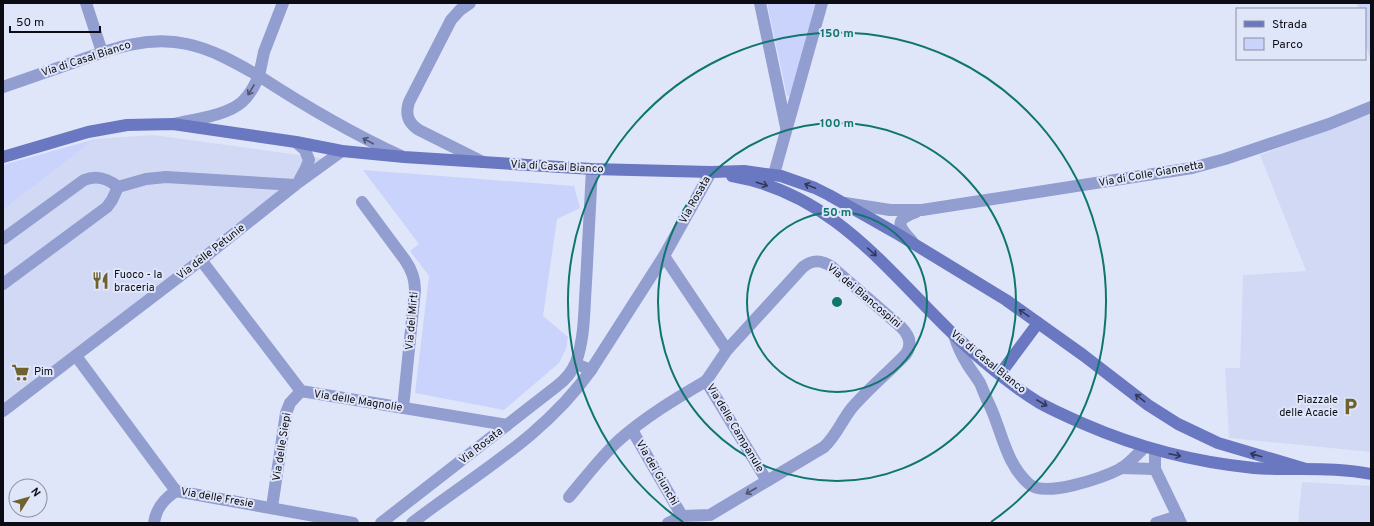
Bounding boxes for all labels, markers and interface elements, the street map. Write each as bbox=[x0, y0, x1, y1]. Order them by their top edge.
scale bar bbox=[10, 8, 100, 34]
legend bbox=[1236, 8, 1366, 60]
text: 50 m bbox=[16, 15, 44, 31]
text: Strada bbox=[1272, 17, 1307, 33]
text: 150 m bbox=[820, 26, 854, 42]
text: Parco bbox=[1272, 37, 1303, 53]
street label: Via di Casal Bianco bbox=[40, 38, 132, 80]
one-way arrow bbox=[247, 84, 255, 96]
text: 100 m bbox=[820, 116, 854, 132]
one-way arrow bbox=[363, 136, 375, 144]
street label: Via di Casal Bianco bbox=[510, 158, 604, 176]
street label: Via di Colle Giannetta bbox=[1098, 158, 1205, 190]
street label: Via Rosata bbox=[676, 174, 714, 226]
one-way arrow bbox=[756, 181, 769, 188]
one-way arrow bbox=[805, 182, 817, 190]
text: 50 m bbox=[823, 205, 851, 221]
street label: Via delle Petunie bbox=[174, 221, 248, 283]
one-way arrow bbox=[867, 247, 877, 257]
street label: Via dei Biancospini bbox=[824, 261, 904, 331]
place label: Fuoco - la braceria bbox=[114, 268, 162, 295]
restaurant icon: Fuoco - la braceria bbox=[91, 271, 111, 291]
street label: Via dei Mirti bbox=[402, 291, 422, 351]
centre of rings bbox=[830, 295, 844, 309]
one-way arrow bbox=[1018, 309, 1029, 317]
street label: Via di Casal Bianco bbox=[947, 327, 1029, 397]
supermarket icon: Pim bbox=[11, 362, 31, 382]
place label: Pim bbox=[34, 365, 53, 379]
street label: Via delle Campanule bbox=[703, 381, 767, 475]
street label: Via delle Magnolie bbox=[313, 387, 403, 415]
place label: Piazzale delle Acacie bbox=[1279, 393, 1338, 420]
one-way arrow bbox=[1134, 394, 1145, 403]
parking icon: Piazzale delle Acacie bbox=[1341, 396, 1361, 416]
one-way arrow bbox=[1035, 400, 1047, 408]
street label: Via delle Siepi bbox=[270, 412, 294, 482]
street label: Via Rosata bbox=[456, 424, 506, 467]
street label: Via dei Giunchi bbox=[633, 438, 681, 508]
one-way arrow bbox=[1249, 451, 1262, 458]
one-way arrow bbox=[1169, 452, 1182, 460]
north arrow bbox=[8, 478, 48, 518]
text: N bbox=[27, 485, 43, 500]
street label: Via delle Fresie bbox=[179, 485, 255, 511]
one-way arrow bbox=[745, 487, 757, 495]

